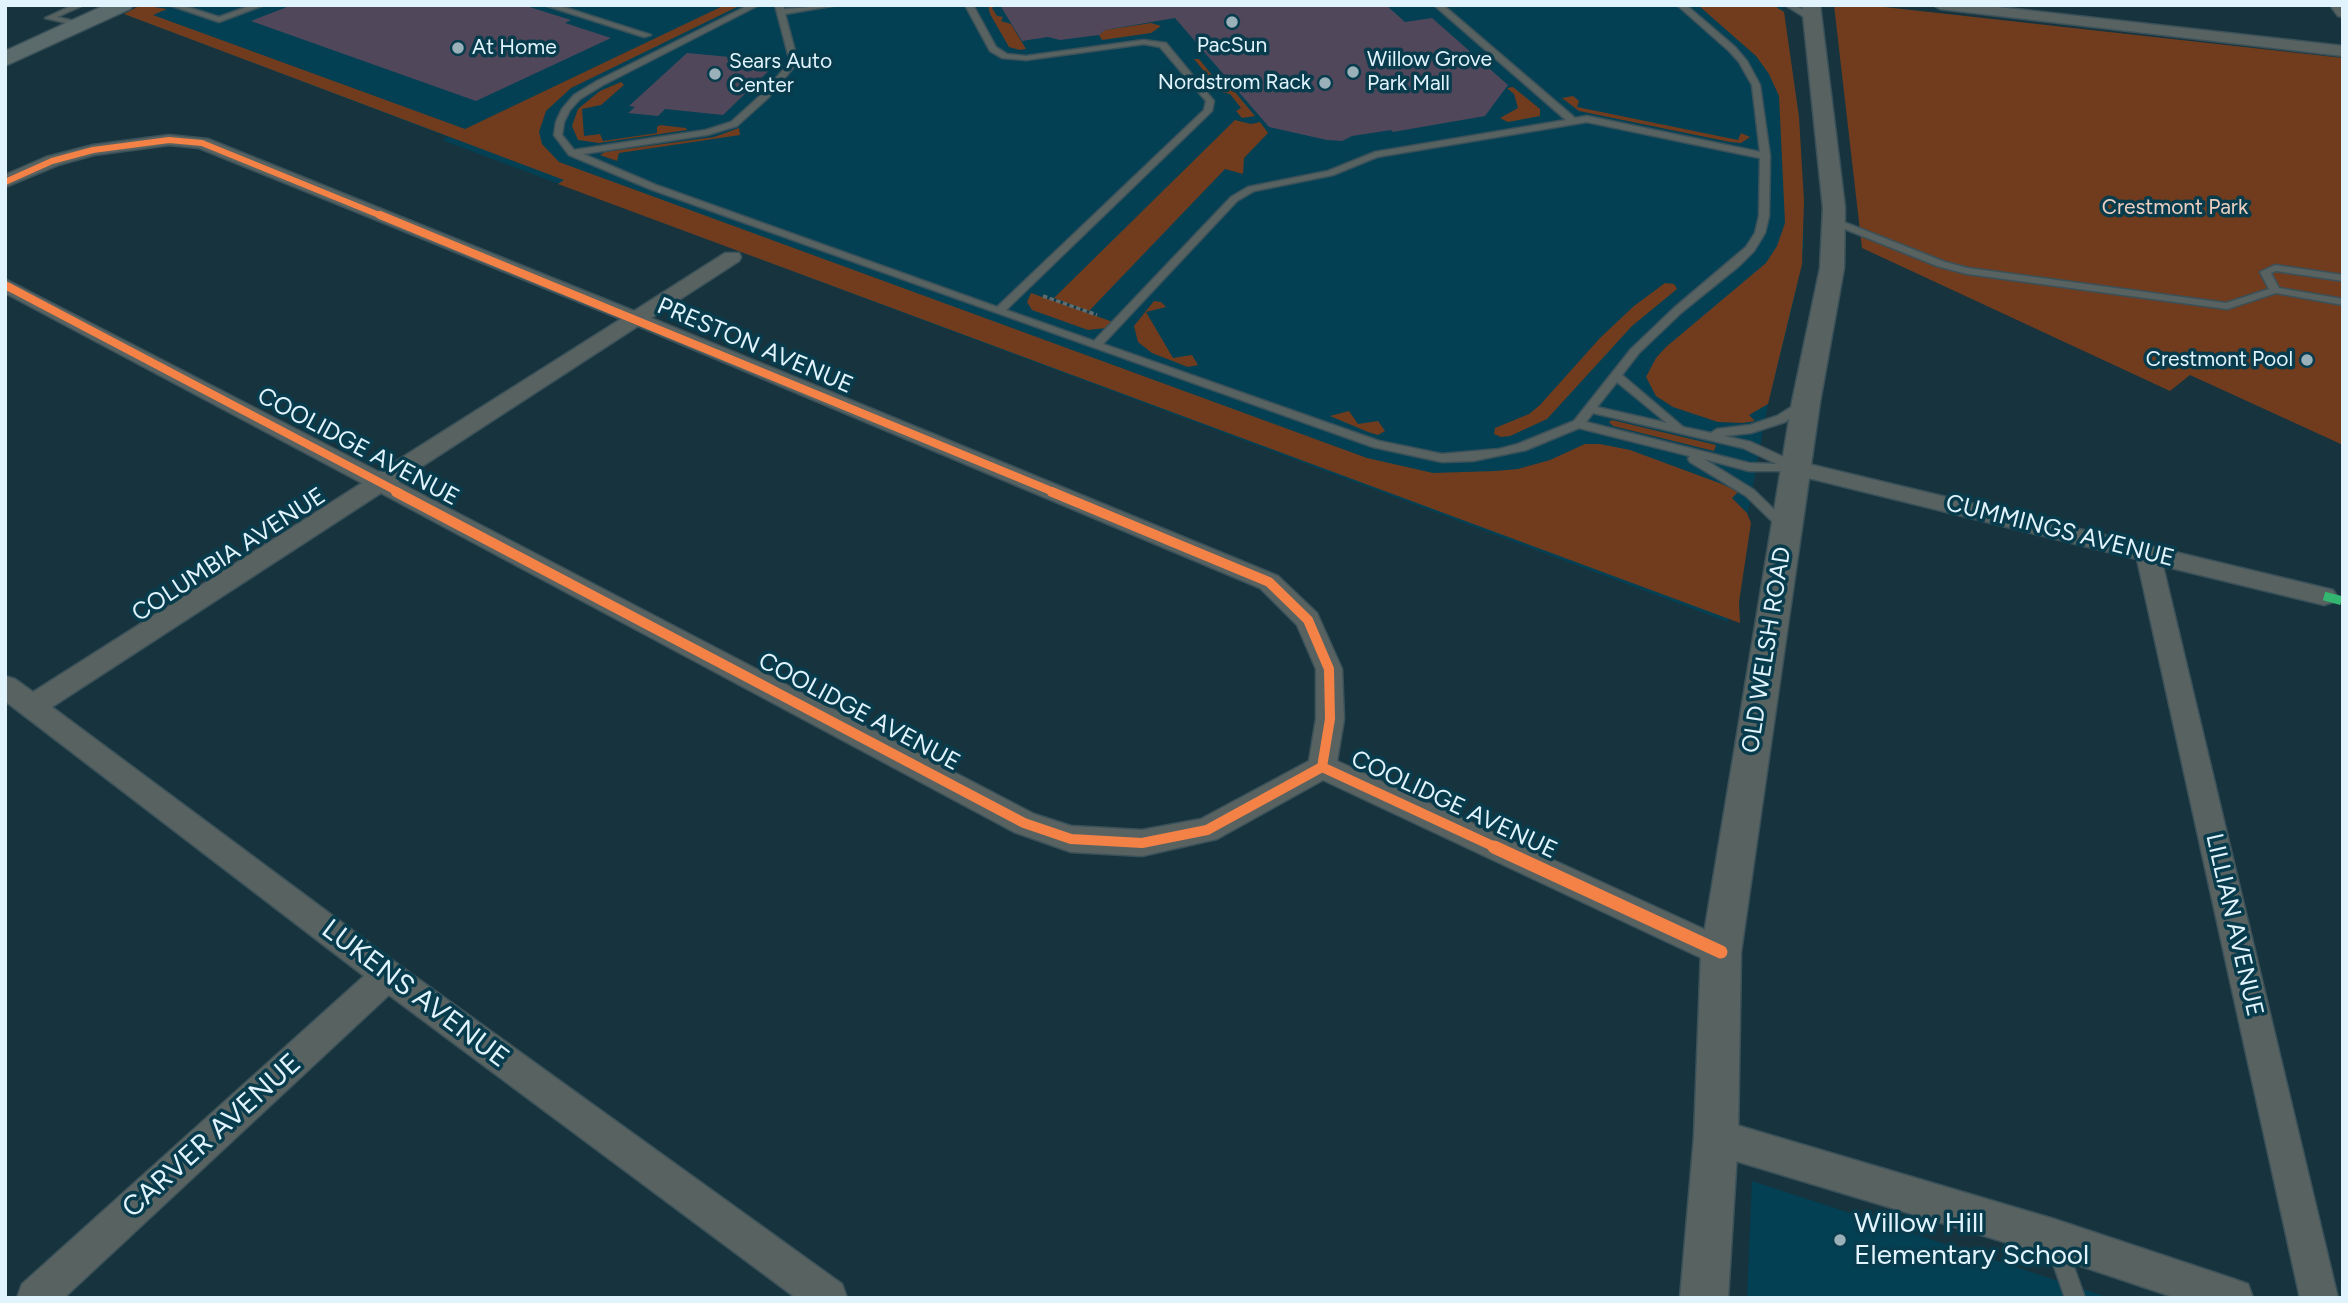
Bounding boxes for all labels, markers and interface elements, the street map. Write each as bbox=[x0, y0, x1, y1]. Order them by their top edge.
marker: PacSun bbox=[1224, 14, 1240, 30]
place label: PacSun bbox=[1197, 33, 1267, 59]
place label: At Home bbox=[472, 35, 557, 61]
marker: At Home bbox=[450, 40, 466, 56]
place label: Willow Grove Park Mall bbox=[1367, 47, 1492, 97]
place label: Sears Auto Center bbox=[729, 49, 832, 99]
marker: Willow Grove Park Mall bbox=[1345, 64, 1361, 80]
marker: Sears Auto Center bbox=[707, 66, 723, 82]
place label: Nordstrom Rack bbox=[1158, 70, 1311, 96]
marker: Nordstrom Rack bbox=[1317, 75, 1333, 91]
park label: Crestmont Park bbox=[2102, 195, 2248, 221]
street label: PRESTON AVENUE bbox=[653, 292, 857, 400]
place label: Crestmont Pool bbox=[2146, 347, 2293, 373]
marker: Crestmont Pool bbox=[2299, 352, 2315, 368]
street label: COOLIDGE AVENUE bbox=[252, 382, 464, 512]
street label: COLUMBIA AVENUE bbox=[127, 482, 331, 628]
street label: CUMMINGS AVENUE bbox=[1943, 489, 2177, 573]
street label: OLD WELSH ROAD bbox=[1736, 545, 1798, 755]
street label: COOLIDGE AVENUE bbox=[753, 647, 965, 777]
street label: COOLIDGE AVENUE bbox=[1346, 745, 1562, 865]
street label: LILLIAN AVENUE bbox=[2199, 831, 2269, 1019]
street label: LUKENS AVENUE bbox=[315, 913, 515, 1075]
street label: CARVER AVENUE bbox=[116, 1047, 308, 1225]
place label: Willow Hill Elementary School bbox=[1854, 1207, 2089, 1273]
marker: Willow Hill Elementary School bbox=[1832, 1232, 1848, 1248]

